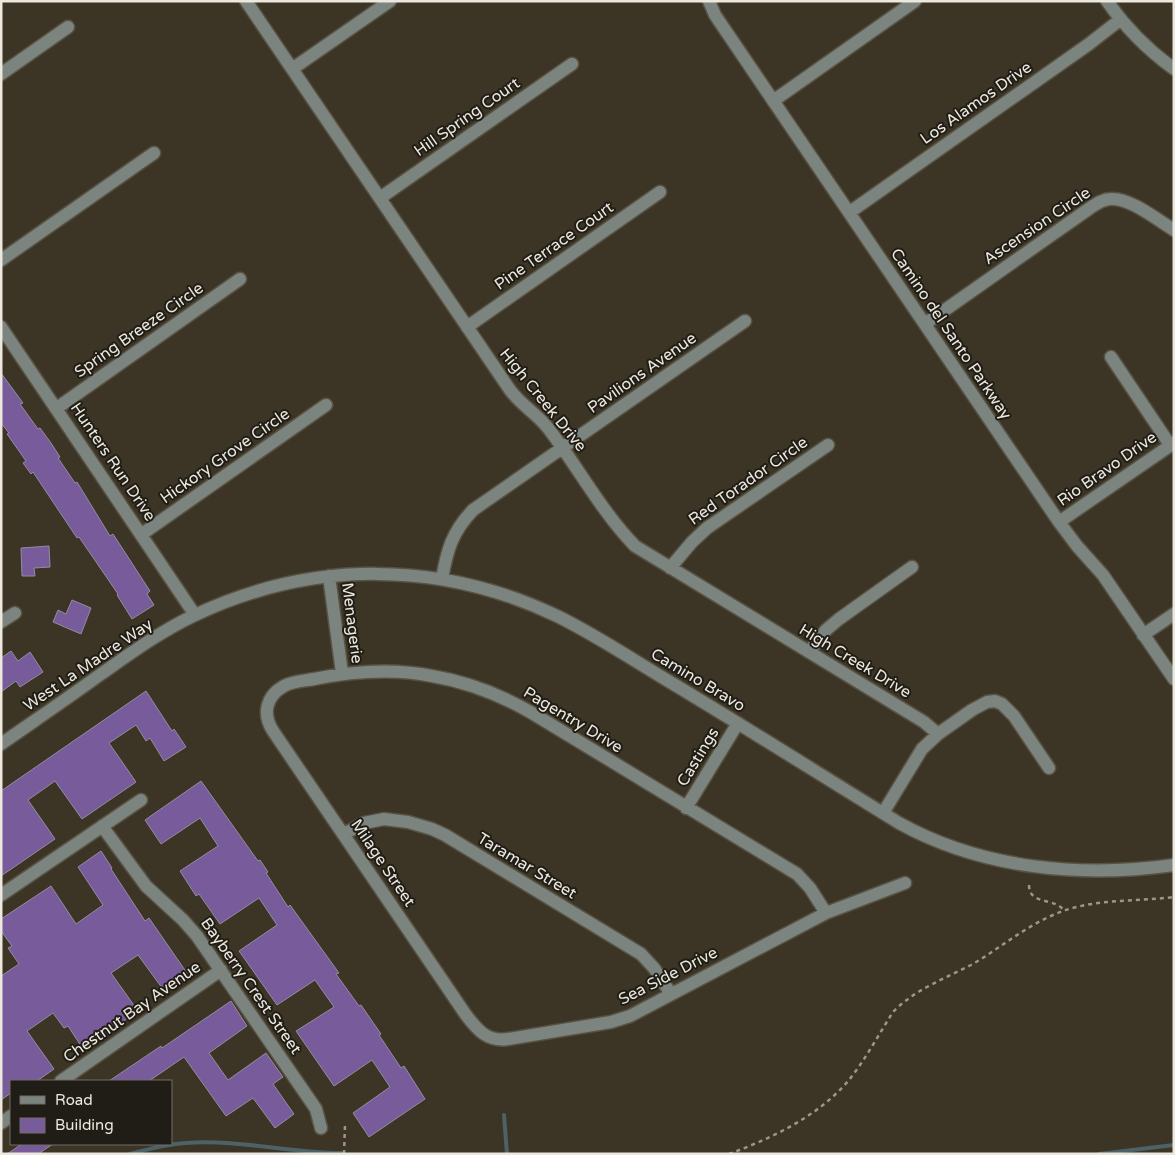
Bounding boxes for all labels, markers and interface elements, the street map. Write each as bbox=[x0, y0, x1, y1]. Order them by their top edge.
street label: Los Alamos Drive bbox=[917, 57, 1035, 149]
street label: Hill Spring Court bbox=[410, 73, 524, 161]
street label: Ascension Circle bbox=[980, 183, 1094, 269]
street label: Pine Terrace Court bbox=[491, 197, 617, 295]
street label: Camino del Santo Parkway bbox=[886, 245, 1016, 424]
street label: Spring Breeze Circle bbox=[71, 278, 207, 382]
street label: Pavilions Avenue bbox=[584, 328, 700, 418]
street label: High Creek Drive bbox=[495, 344, 591, 456]
street label: Hunters Run Drive bbox=[66, 399, 160, 525]
street label: Hickory Grove Circle bbox=[156, 404, 294, 508]
street label: Rio Bravo Drive bbox=[1053, 427, 1161, 511]
street label: Red Torador Circle bbox=[685, 432, 811, 530]
street label: Menagerie bbox=[337, 581, 367, 665]
street label: West La Madre Way bbox=[20, 614, 157, 716]
street label: High Creek Drive bbox=[795, 620, 915, 702]
street label: Camino Bravo bbox=[647, 644, 749, 716]
street label: Pagentry Drive bbox=[520, 682, 626, 758]
street label: Castings bbox=[673, 724, 723, 790]
street label: Milage Street bbox=[346, 815, 420, 911]
street label: Taramar Street bbox=[474, 829, 580, 903]
street label: Bayberry Crest Street bbox=[196, 914, 306, 1058]
street label: Sea Side Drive bbox=[615, 942, 721, 1010]
street label: Chestnut Bay Avenue bbox=[59, 957, 205, 1067]
legend bbox=[10, 1080, 172, 1145]
text: Road bbox=[55, 1091, 93, 1109]
text: Building bbox=[55, 1116, 114, 1134]

